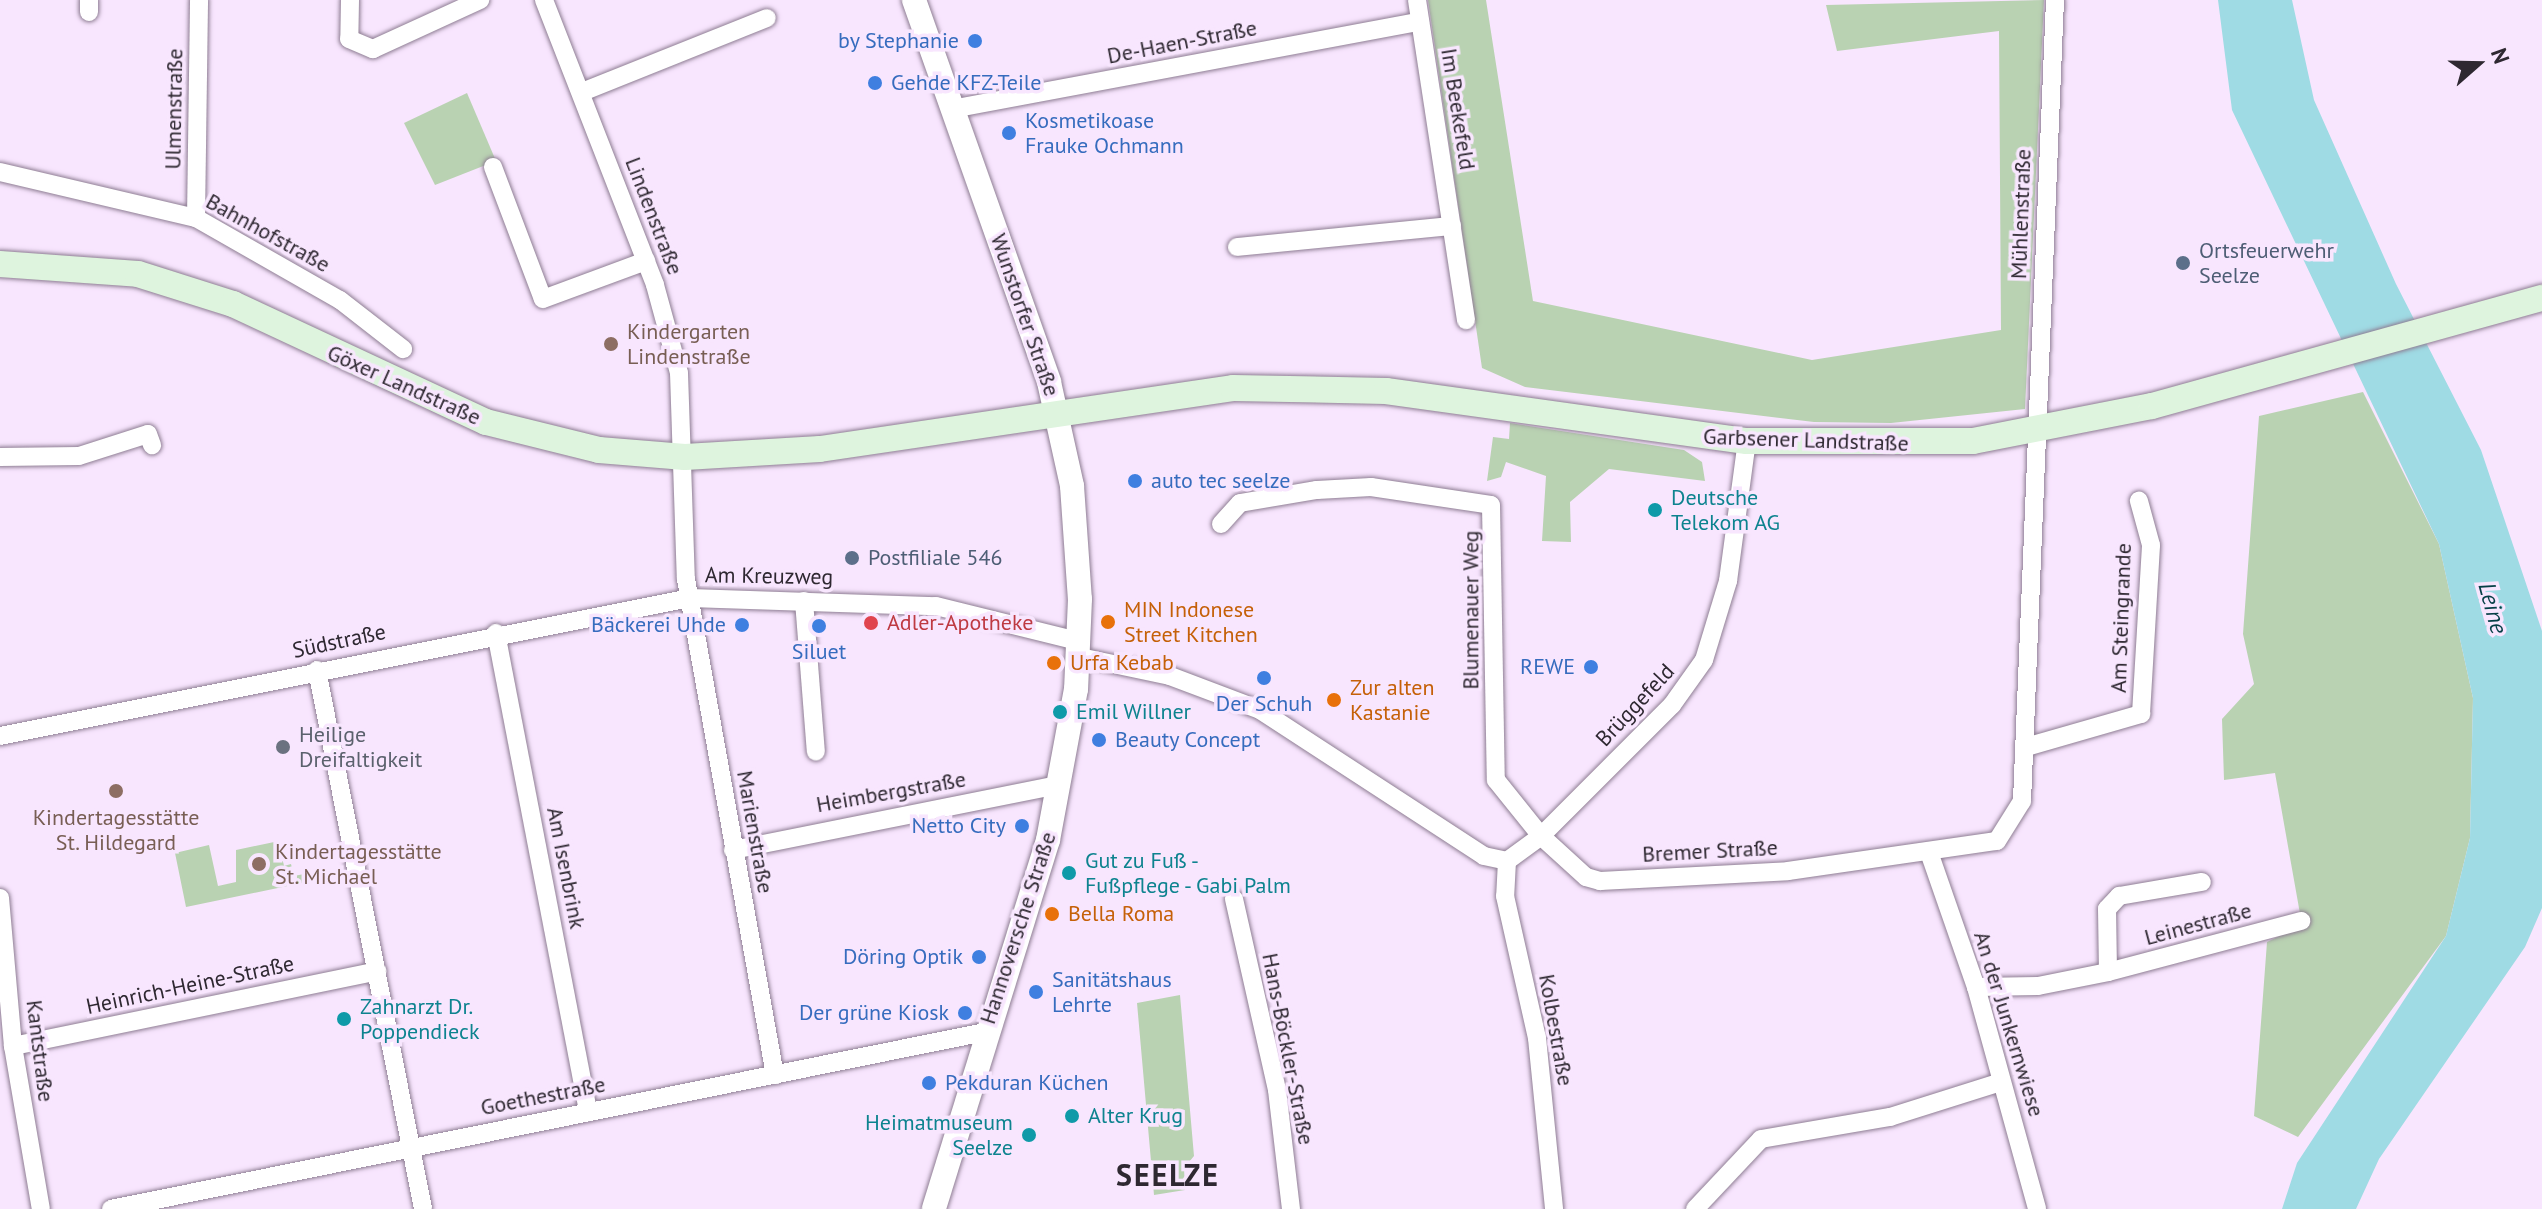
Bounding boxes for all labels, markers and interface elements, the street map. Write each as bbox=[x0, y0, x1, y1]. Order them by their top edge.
street label: De-Haen-Straße bbox=[1105, 15, 1259, 69]
north arrow bbox=[2438, 24, 2518, 104]
place label: by Stephanie bbox=[837, 28, 959, 54]
marker: by Stephanie bbox=[966, 32, 984, 50]
text: N bbox=[2485, 44, 2516, 67]
street label: Im Beekefeld bbox=[1435, 46, 1481, 172]
street label: Ulmenstraße bbox=[160, 48, 188, 170]
place label: Gehde KFZ-Teile bbox=[891, 70, 1041, 96]
marker: Gehde KFZ-Teile bbox=[866, 74, 884, 92]
place label: Kosmetikoase Frauke Ochmann bbox=[1025, 107, 1184, 158]
marker: Kosmetikoase Frauke Ochmann bbox=[1000, 124, 1018, 142]
street label: Mühlenstraße bbox=[2006, 148, 2036, 280]
street label: Lindenstraße bbox=[620, 154, 688, 278]
street label: Bahnhofstraße bbox=[201, 188, 335, 278]
street label: Wunstorfer Straße bbox=[985, 230, 1065, 400]
place label: Ortsfeuerwehr Seelze bbox=[2199, 237, 2334, 288]
marker: Ortsfeuerwehr Seelze bbox=[2174, 254, 2192, 272]
place label: Kindergarten Lindenstraße bbox=[627, 318, 751, 370]
marker: Kindergarten Lindenstraße bbox=[602, 335, 620, 353]
street label: Göxer Landstraße bbox=[323, 339, 485, 431]
street label: Garbsener Landstraße bbox=[1703, 423, 1909, 457]
place label: auto tec seelze bbox=[1151, 468, 1291, 494]
marker: auto tec seelze bbox=[1126, 472, 1144, 490]
place label: Deutsche Telekom AG bbox=[1671, 484, 1781, 536]
marker: Deutsche Telekom AG bbox=[1646, 501, 1664, 519]
street label: Blumenauer Weg bbox=[1458, 530, 1484, 690]
street label: Am Steingrande bbox=[2105, 543, 2137, 693]
place label: Postfiliale 546 bbox=[868, 545, 1003, 571]
marker: Postfiliale 546 bbox=[843, 549, 861, 567]
street label: Am Kreuzweg bbox=[705, 562, 833, 590]
water label: Leine bbox=[2472, 579, 2514, 637]
place label: MIN Indonese Street Kitchen bbox=[1124, 596, 1258, 648]
place label: Adler-Apotheke bbox=[887, 610, 1033, 636]
place label: Bäckerei Uhde bbox=[591, 612, 726, 638]
marker: MIN Indonese Street Kitchen bbox=[1099, 613, 1117, 631]
marker: Adler-Apotheke bbox=[862, 614, 880, 632]
marker: Bäckerei Uhde bbox=[733, 616, 751, 634]
marker: Siluet bbox=[810, 617, 828, 635]
street label: Südstraße bbox=[290, 618, 388, 664]
place label: Siluet bbox=[792, 639, 846, 665]
place label: Urfa Kebab bbox=[1070, 650, 1174, 676]
marker: Urfa Kebab bbox=[1045, 654, 1063, 672]
place label: REWE bbox=[1520, 654, 1575, 680]
marker: REWE bbox=[1582, 658, 1600, 676]
street label: Brüggefeld bbox=[1590, 658, 1680, 752]
marker: Der Schuh bbox=[1255, 669, 1273, 687]
place label: Zur alten Kastanie bbox=[1350, 674, 1434, 726]
place label: Der Schuh bbox=[1216, 691, 1312, 717]
marker: Zur alten Kastanie bbox=[1325, 691, 1343, 709]
place label: Emil Willner bbox=[1076, 699, 1191, 725]
marker: Emil Willner bbox=[1051, 703, 1069, 721]
place label: Heilige Dreifaltigkeit bbox=[299, 721, 422, 772]
place label: Beauty Concept bbox=[1115, 727, 1261, 753]
marker: Beauty Concept bbox=[1090, 731, 1108, 749]
marker: Heilige Dreifaltigkeit bbox=[274, 738, 292, 756]
street label: Heimbergstraße bbox=[814, 766, 968, 818]
street label: Marienstraße bbox=[731, 769, 779, 895]
marker: Kindertagesstätte St. Hildegard bbox=[107, 782, 125, 800]
place label: Kindertagesstätte St. Hildegard bbox=[33, 804, 199, 856]
street label: Am Isenbrink bbox=[541, 805, 591, 931]
place label: Netto City bbox=[912, 813, 1006, 839]
marker: Netto City bbox=[1013, 817, 1031, 835]
street label: Hannoversche Straße bbox=[974, 829, 1062, 1027]
street label: Bremer Straße bbox=[1642, 834, 1778, 868]
place label: Kindertagesstätte St. Michael bbox=[275, 838, 442, 890]
place label: Gut zu Fuß - Fußpflege - Gabi Palm bbox=[1085, 847, 1294, 898]
marker: Kindertagesstätte St. Michael bbox=[250, 855, 268, 873]
marker: Gut zu Fuß - Fußpflege - Gabi Palm bbox=[1060, 864, 1078, 882]
street label: Leinestraße bbox=[2142, 897, 2254, 951]
place label: Bella Roma bbox=[1068, 901, 1174, 927]
marker: Bella Roma bbox=[1043, 905, 1061, 923]
street label: An der Junkernwiese bbox=[1968, 928, 2050, 1120]
place label: Döring Optik bbox=[843, 944, 963, 970]
marker: Döring Optik bbox=[970, 948, 988, 966]
street label: Heinrich-Heine-Straße bbox=[84, 950, 296, 1020]
street label: Hans-Böckler-Straße bbox=[1256, 951, 1320, 1147]
place label: Sanitätshaus Lehrte bbox=[1052, 966, 1172, 1018]
street label: Kolbestraße bbox=[1533, 972, 1579, 1088]
marker: Sanitätshaus Lehrte bbox=[1027, 983, 1045, 1001]
place label: Zahnarzt Dr. Poppendieck bbox=[360, 993, 479, 1044]
street label: Kantstraße bbox=[21, 999, 59, 1103]
place label: Der grüne Kiosk bbox=[799, 1000, 949, 1026]
marker: Der grüne Kiosk bbox=[956, 1004, 974, 1022]
marker: Zahnarzt Dr. Poppendieck bbox=[335, 1010, 353, 1028]
place label: Pekduran Küchen bbox=[945, 1070, 1109, 1096]
street label: Goethestraße bbox=[478, 1071, 608, 1121]
marker: Pekduran Küchen bbox=[920, 1074, 938, 1092]
place label: Alter Krug bbox=[1088, 1103, 1183, 1129]
marker: Alter Krug bbox=[1063, 1107, 1081, 1125]
place label: Heimatmuseum Seelze bbox=[865, 1109, 1013, 1160]
marker: Heimatmuseum Seelze bbox=[1020, 1126, 1038, 1144]
district label: SEELZE bbox=[1116, 1157, 1220, 1193]

